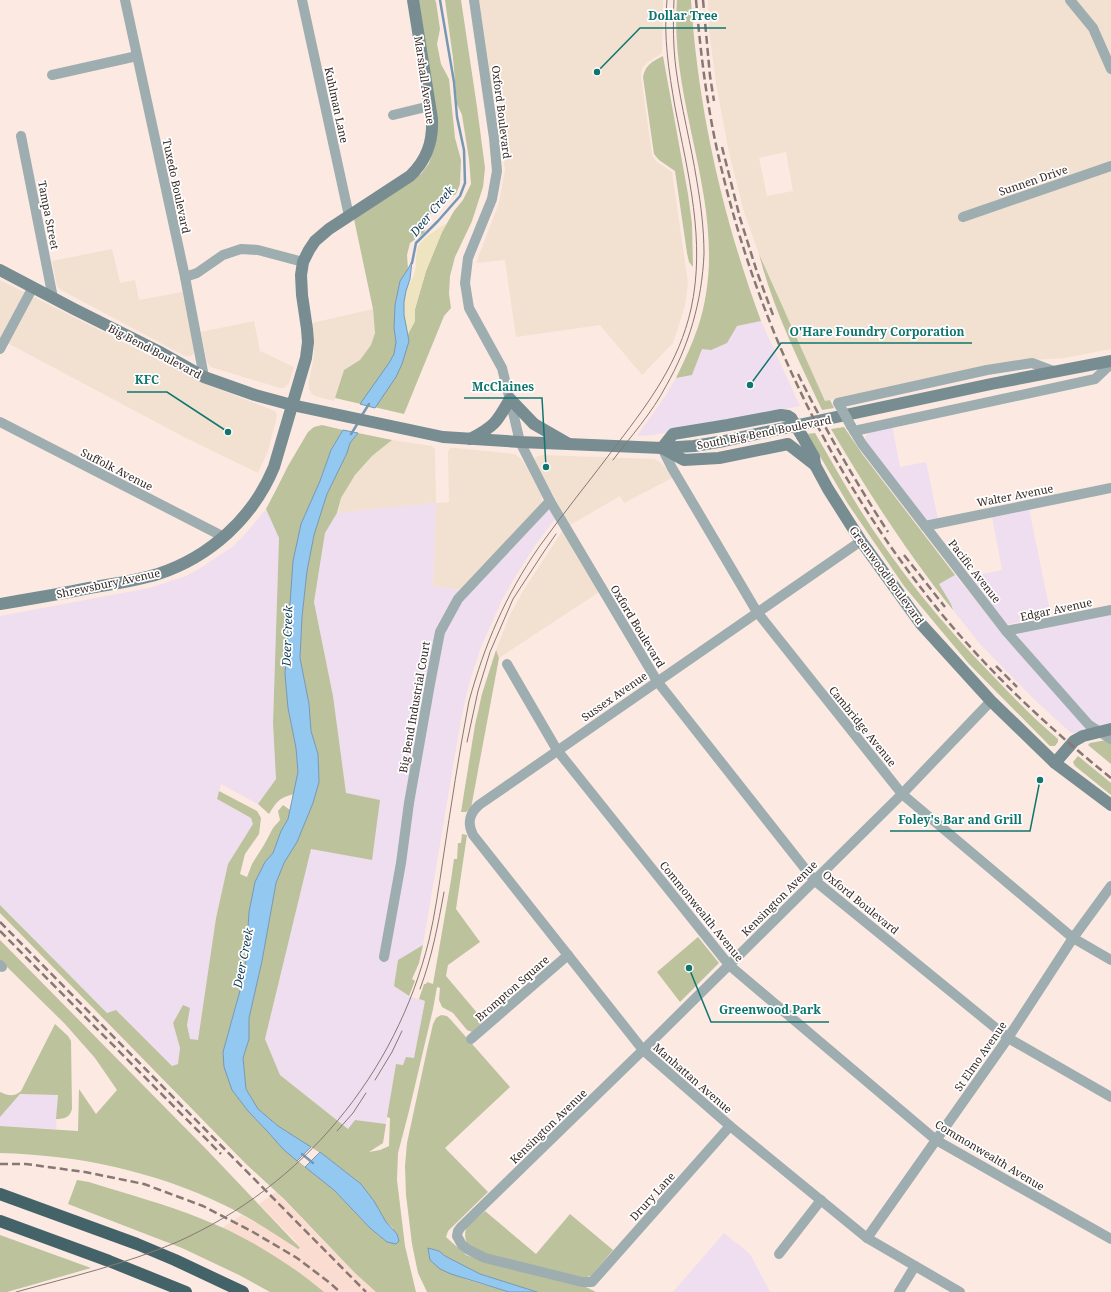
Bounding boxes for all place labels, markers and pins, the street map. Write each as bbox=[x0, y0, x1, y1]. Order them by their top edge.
callout: Dollar Tree bbox=[640, 4, 726, 28]
callout: O'Hare Foundry Corporation bbox=[781, 319, 972, 343]
callout: KFC bbox=[127, 368, 167, 392]
callout: McClaines bbox=[464, 374, 542, 398]
callout: Foley's Bar and Grill bbox=[890, 807, 1030, 831]
callout: Greenwood Park bbox=[711, 998, 829, 1022]

